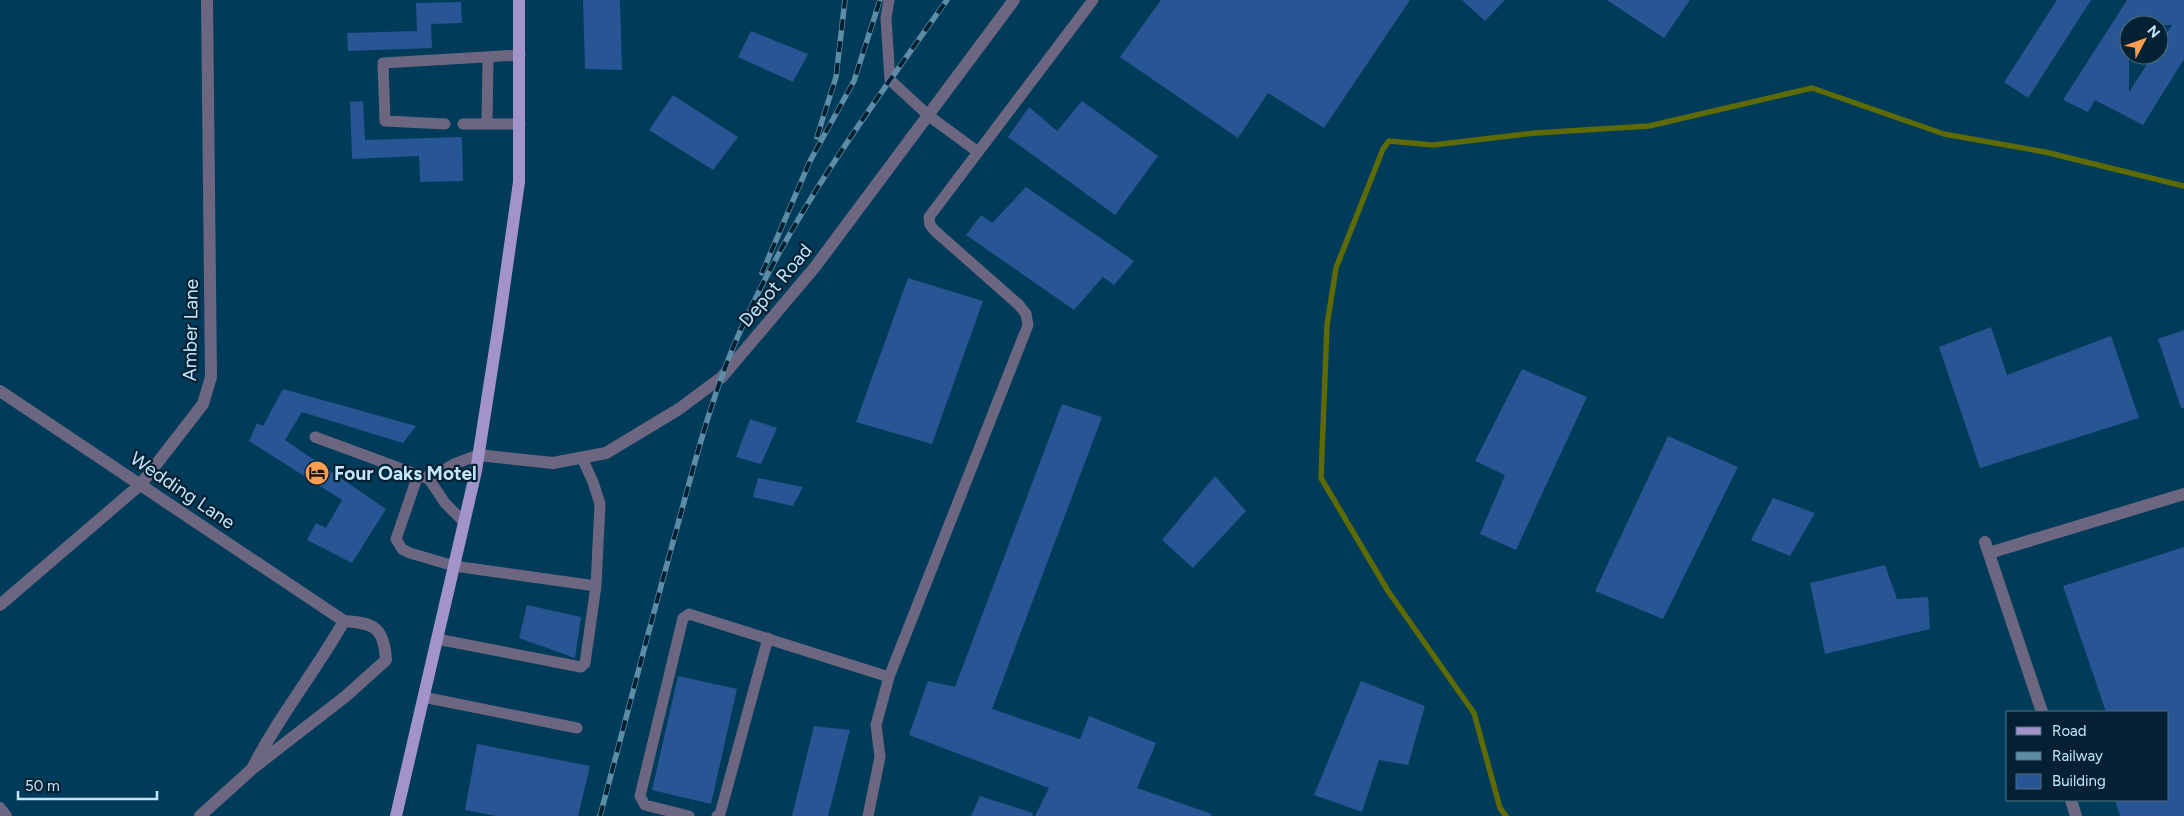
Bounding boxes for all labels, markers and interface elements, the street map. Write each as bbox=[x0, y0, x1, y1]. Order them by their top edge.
north arrow bbox=[2119, 15, 2169, 65]
text: N bbox=[2143, 22, 2163, 41]
street label: Depot Road bbox=[734, 239, 817, 332]
street label: Amber Lane bbox=[178, 279, 203, 381]
street label: Wedding Lane bbox=[126, 447, 240, 534]
hotel icon: Four Oaks Motel bbox=[304, 460, 330, 486]
place label: Four Oaks Motel bbox=[334, 462, 477, 485]
legend bbox=[2006, 711, 2169, 801]
text: Road bbox=[2052, 722, 2087, 740]
text: Railway bbox=[2052, 747, 2103, 765]
scale bar bbox=[18, 768, 156, 800]
text: Building bbox=[2052, 772, 2106, 790]
text: 50 m bbox=[25, 777, 60, 795]

